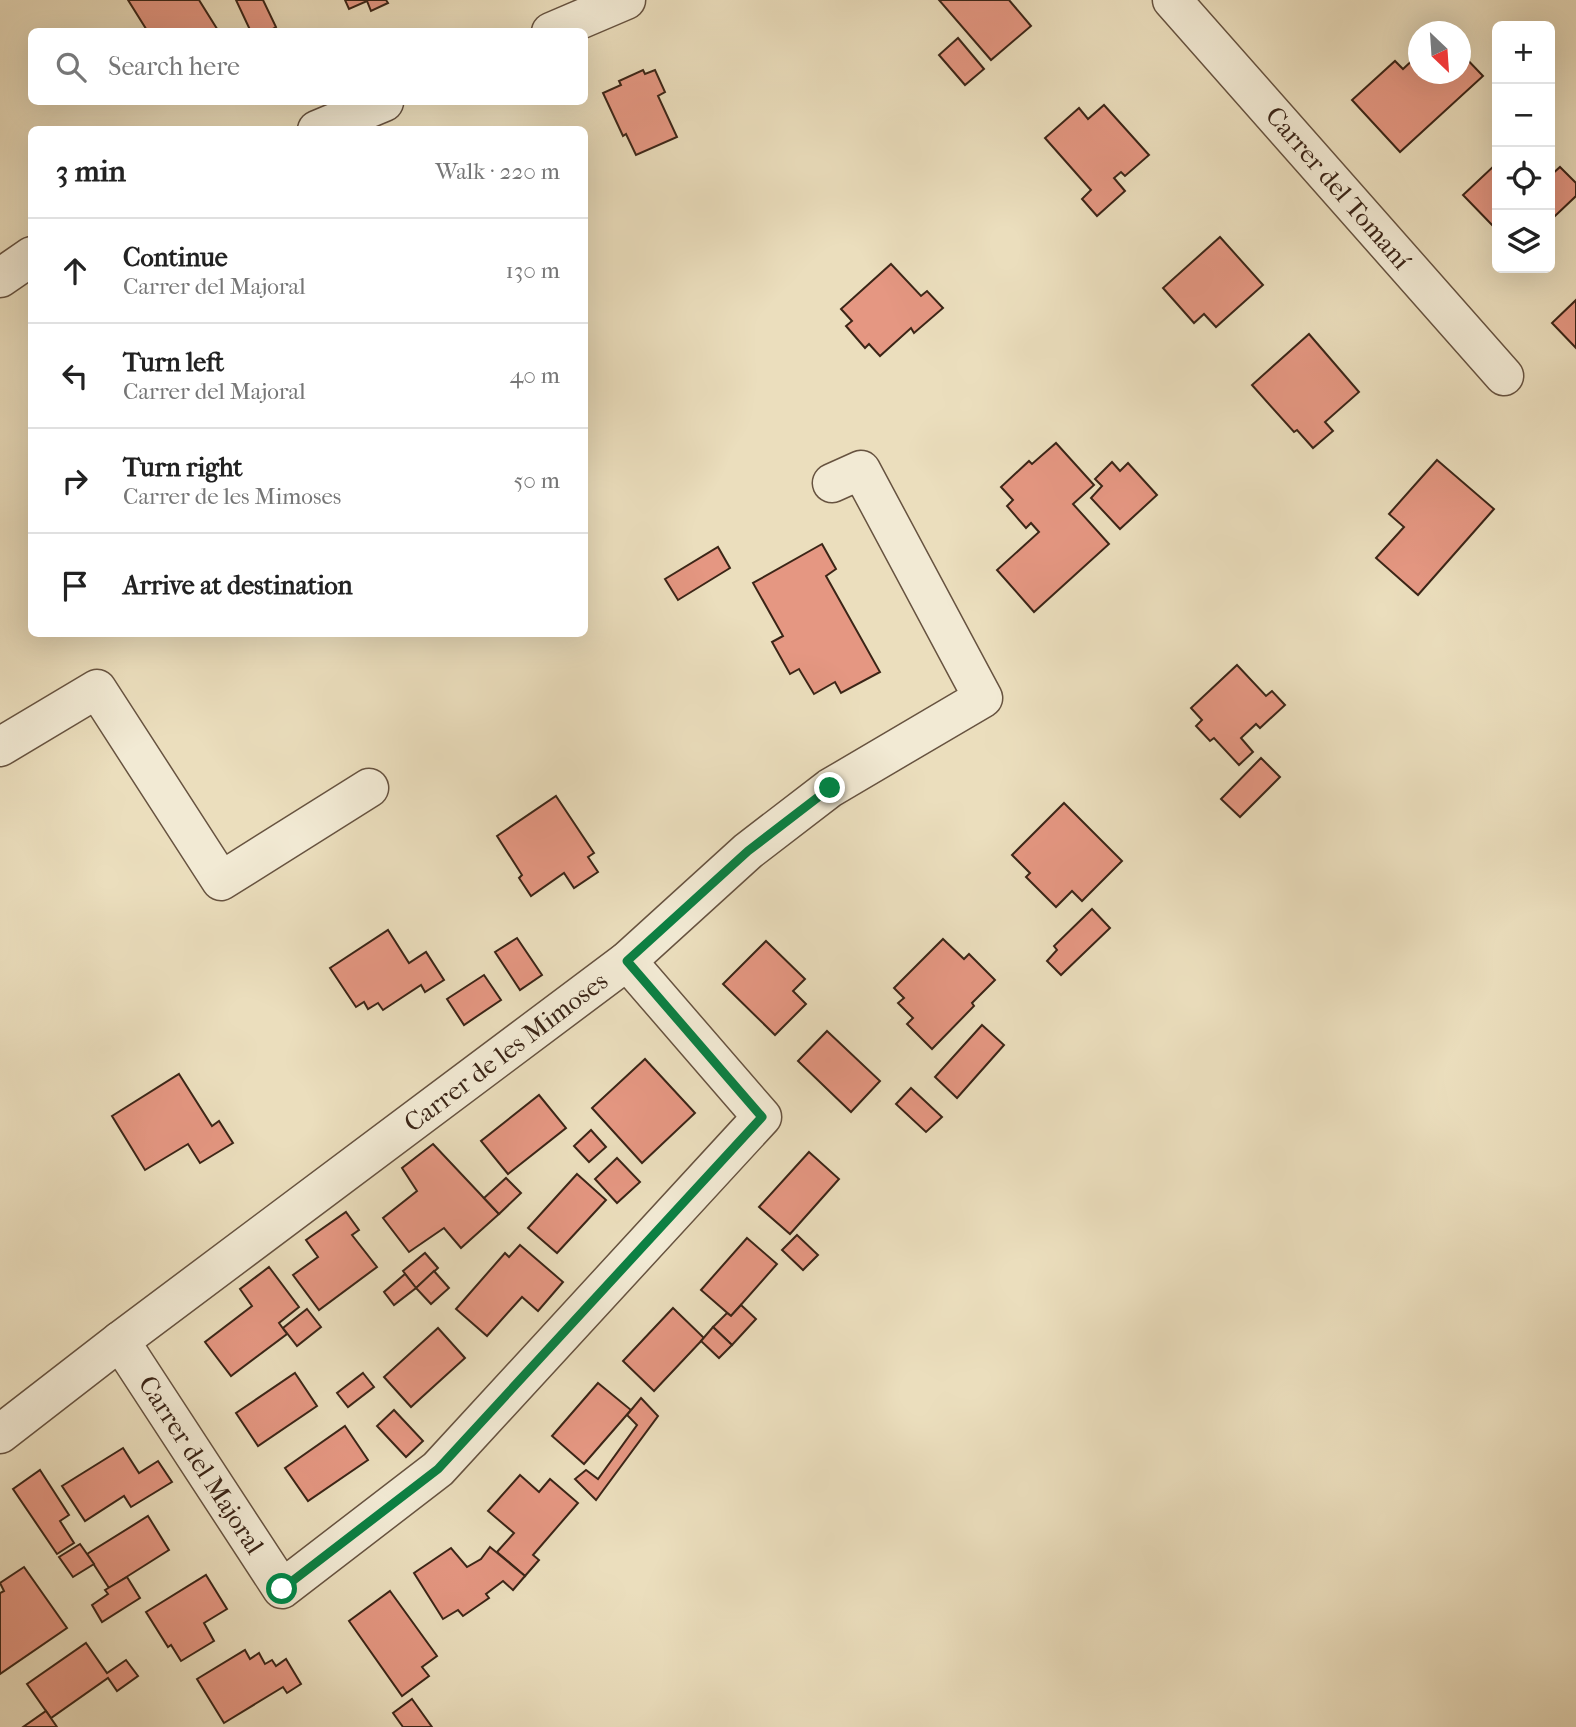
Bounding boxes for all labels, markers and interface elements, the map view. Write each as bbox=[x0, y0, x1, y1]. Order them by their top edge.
north arrow bbox=[1408, 21, 1471, 84]
map controls bbox=[1492, 21, 1555, 273]
button: + bbox=[1492, 21, 1555, 84]
search box bbox=[28, 28, 588, 105]
icon: search bbox=[52, 48, 90, 86]
text: Search here bbox=[108, 51, 240, 82]
button: − bbox=[1492, 84, 1555, 147]
street label: Carrer del Tomaní bbox=[1259, 100, 1417, 276]
button: locate bbox=[1492, 147, 1555, 210]
text: 3 min bbox=[56, 154, 126, 189]
text: Walk · 220 m bbox=[435, 158, 560, 185]
button: layers bbox=[1492, 210, 1555, 273]
text: Continue bbox=[123, 242, 228, 273]
icon: ahead bbox=[56, 252, 94, 290]
text: 130 m bbox=[506, 257, 560, 284]
text: Carrer del Majoral bbox=[123, 273, 306, 300]
text: Turn left bbox=[123, 347, 224, 378]
icon: left bbox=[56, 357, 94, 395]
text: 40 m bbox=[510, 362, 560, 389]
text: Carrer del Majoral bbox=[123, 378, 306, 405]
text: Turn right bbox=[123, 452, 243, 483]
icon: right bbox=[56, 462, 94, 500]
text: 50 m bbox=[513, 467, 560, 494]
text: Carrer de les Mimoses bbox=[123, 483, 341, 510]
icon: arrive bbox=[56, 567, 94, 605]
text: Arrive at destination bbox=[123, 570, 353, 601]
route end bbox=[814, 772, 845, 803]
street label: Carrer de les Mimoses bbox=[398, 965, 614, 1139]
street label: Carrer del Majoral bbox=[132, 1370, 270, 1560]
route start bbox=[266, 1573, 297, 1604]

